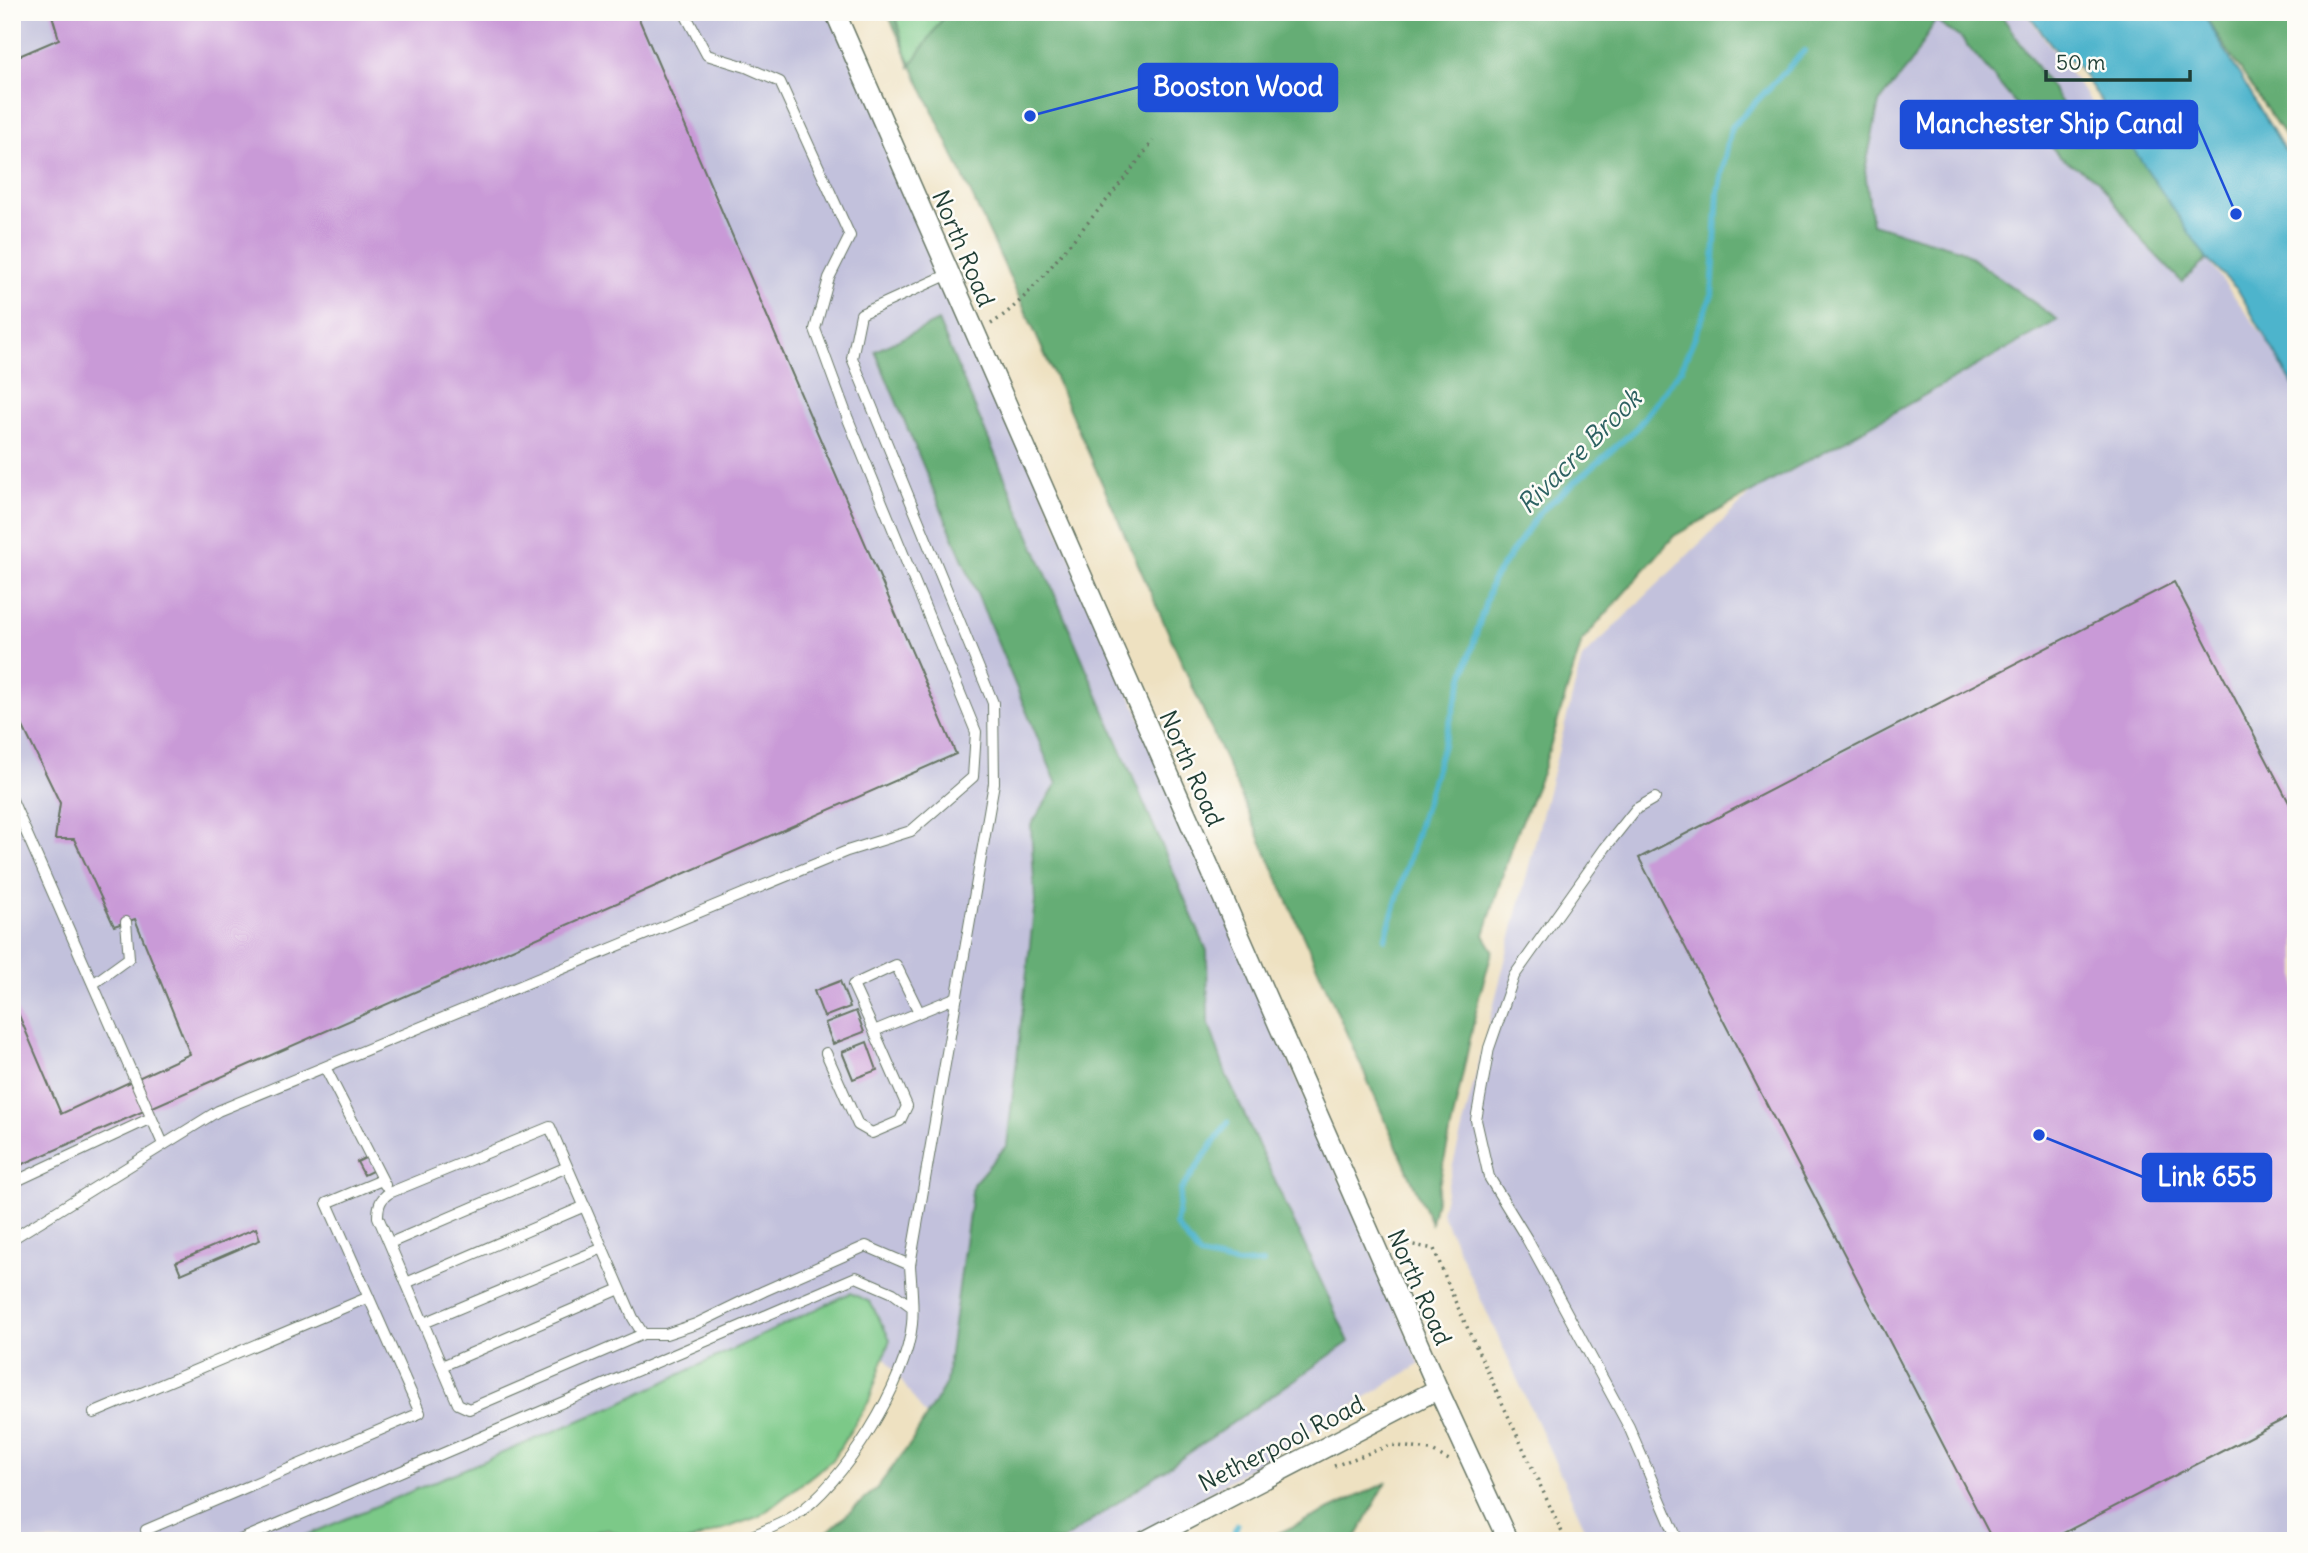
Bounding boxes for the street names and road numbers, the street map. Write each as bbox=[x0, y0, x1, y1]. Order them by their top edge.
street label: North Road bbox=[926, 185, 1002, 311]
street label: North Road bbox=[1153, 705, 1231, 831]
street label: North Road bbox=[1381, 1224, 1459, 1350]
street label: Netherpool Road bbox=[1193, 1388, 1369, 1498]

